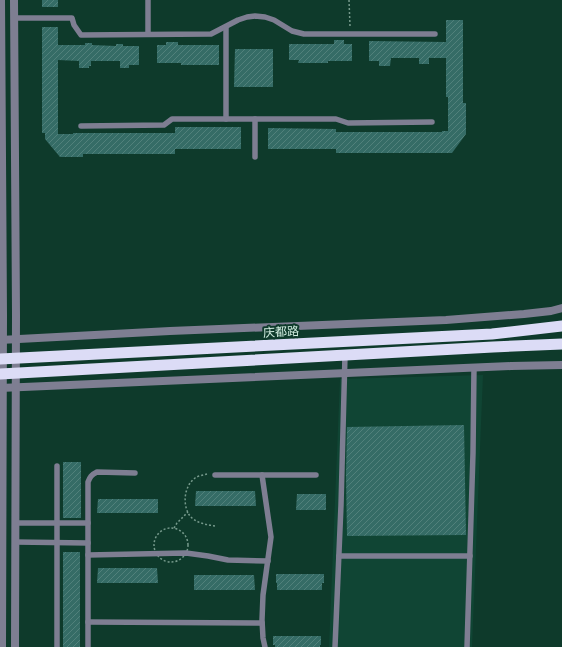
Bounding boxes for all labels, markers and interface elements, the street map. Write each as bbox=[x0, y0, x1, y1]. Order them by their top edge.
street label: 庆都路 bbox=[263, 324, 299, 342]

